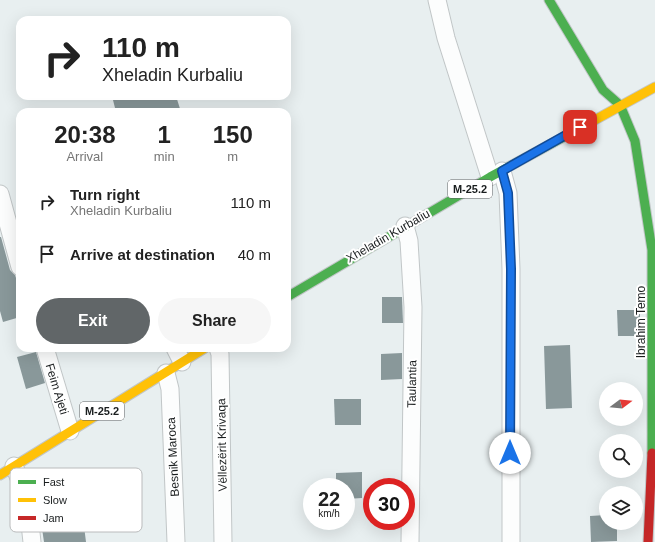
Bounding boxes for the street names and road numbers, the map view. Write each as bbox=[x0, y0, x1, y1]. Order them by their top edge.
road number: M-25.2 bbox=[448, 180, 492, 198]
street label: Xheladin Kurbaliu bbox=[344, 206, 432, 266]
street label: Ibrahim Temo bbox=[634, 285, 648, 358]
street label: Taulantia bbox=[405, 360, 419, 408]
street label: Feim Ajeti bbox=[43, 362, 71, 416]
street label: Vëllezërit Krivaqa bbox=[214, 398, 230, 492]
road number: M-25.2 bbox=[80, 402, 124, 420]
street label: Besnik Maroca bbox=[164, 417, 182, 497]

